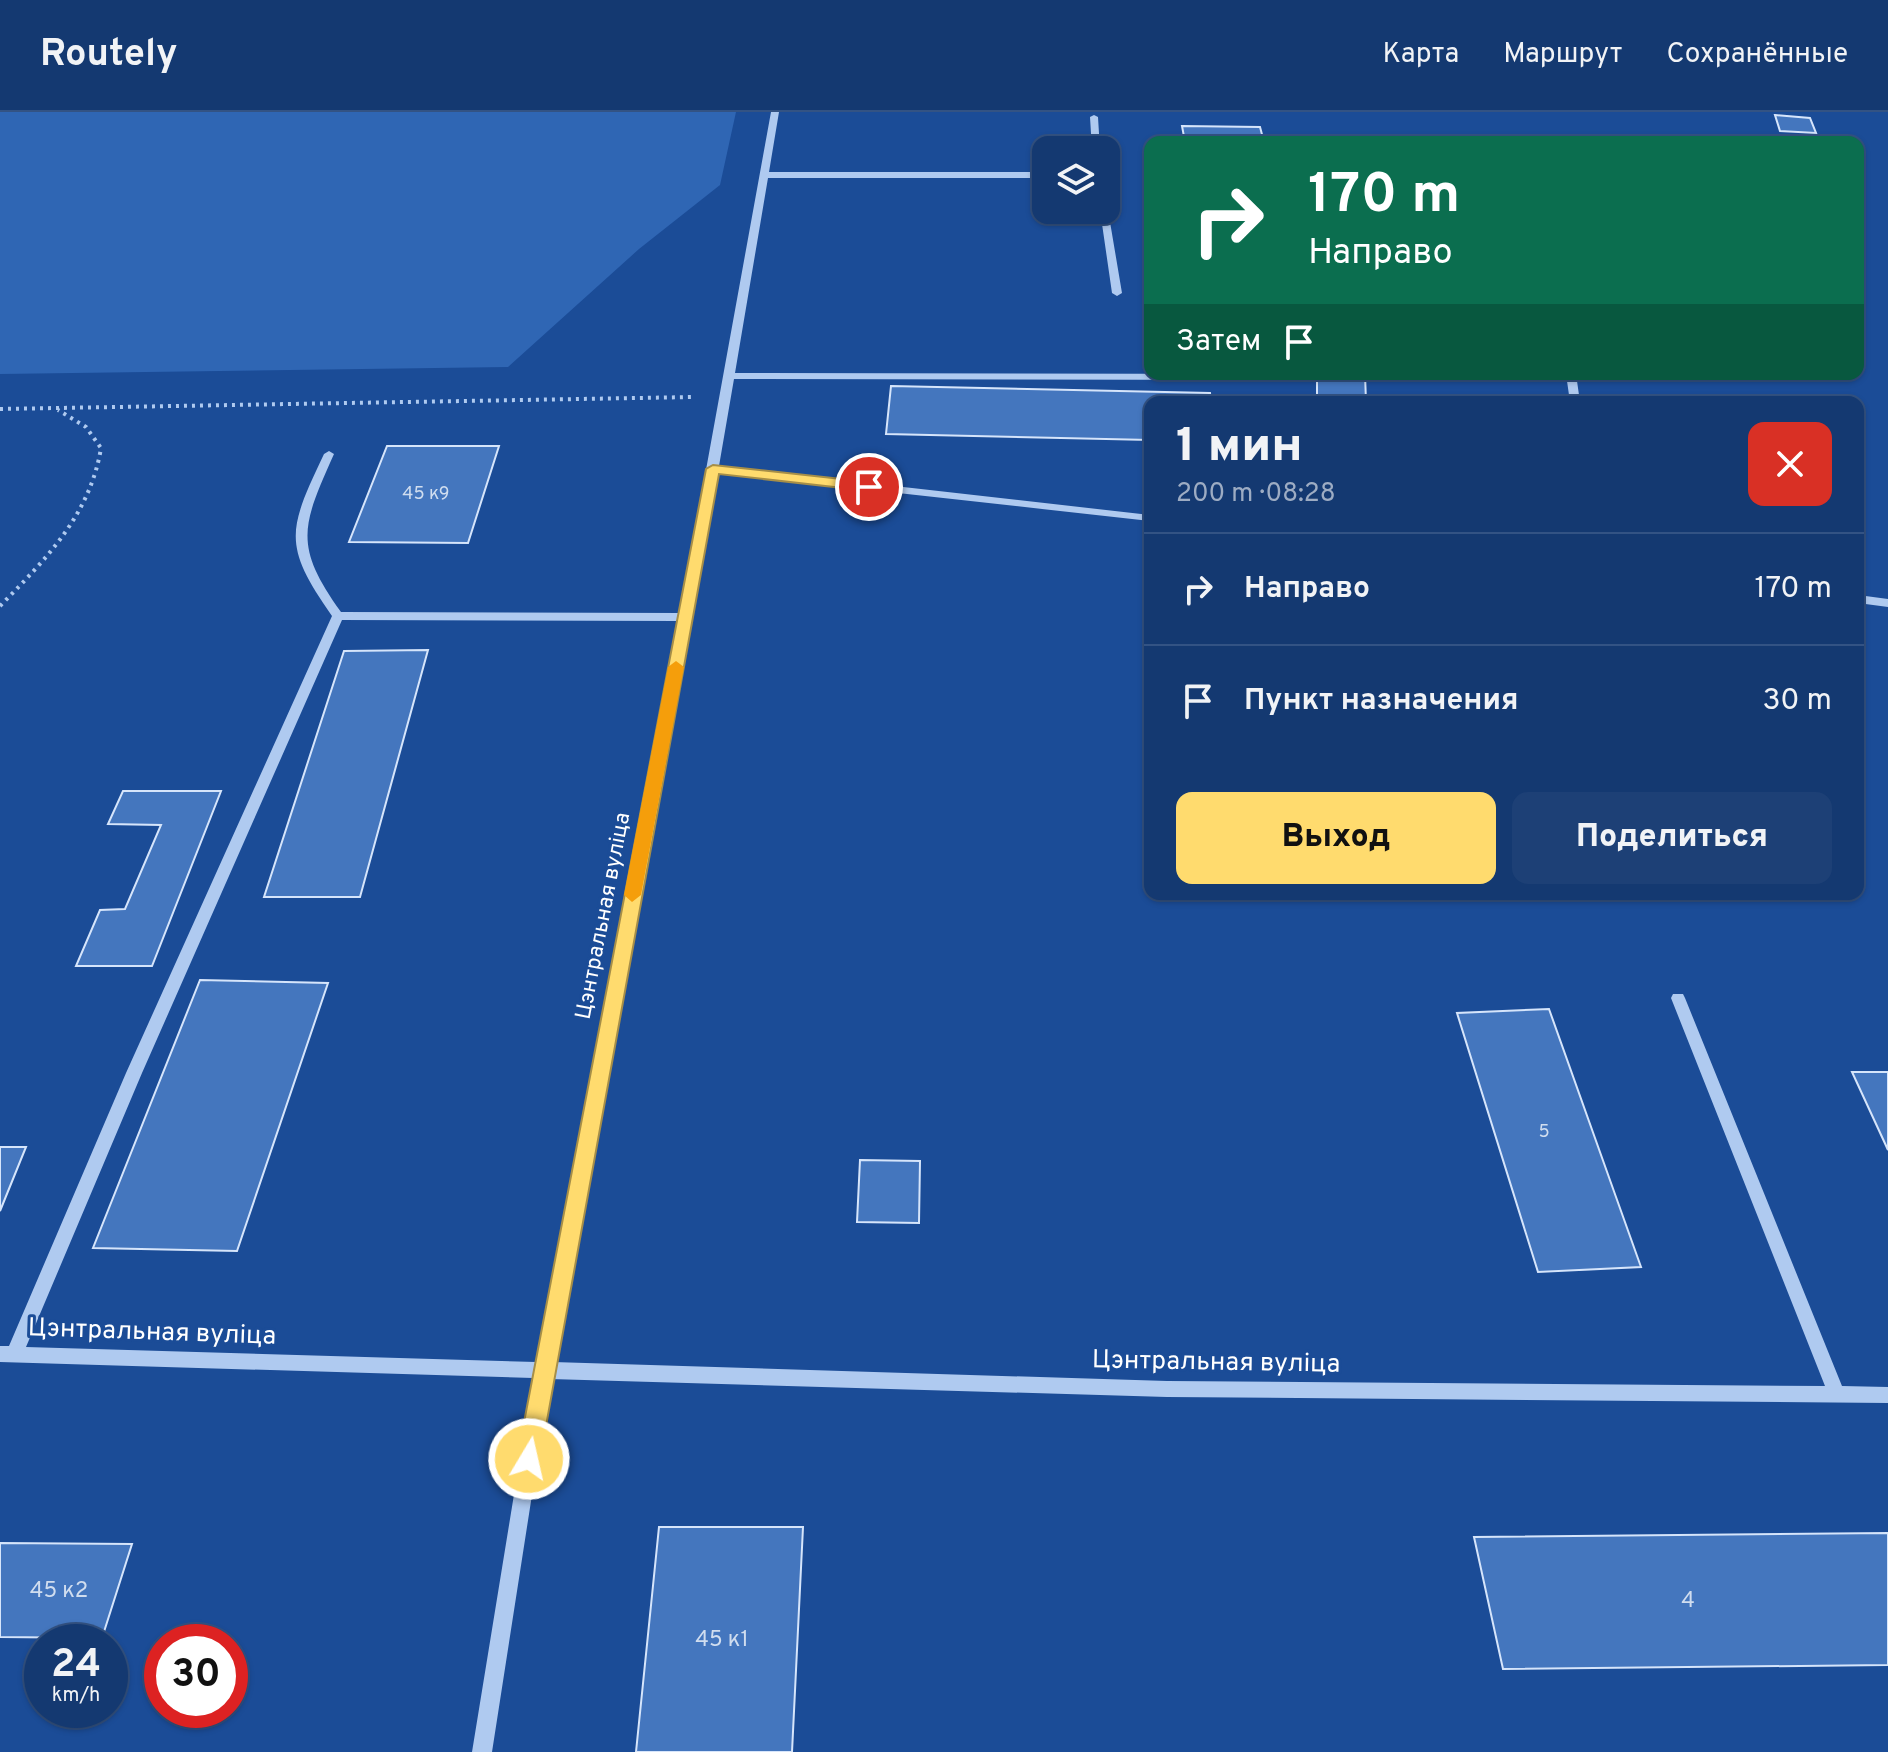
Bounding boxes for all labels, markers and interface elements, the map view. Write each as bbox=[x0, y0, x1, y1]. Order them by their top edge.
text: Routely bbox=[40, 31, 178, 80]
text: Карта bbox=[1383, 37, 1459, 73]
text: Маршрут bbox=[1503, 37, 1622, 73]
text: Сохранённые bbox=[1666, 37, 1848, 73]
map controls bbox=[1032, 136, 1120, 224]
button: layers bbox=[1032, 136, 1120, 224]
text: 170 m bbox=[1308, 162, 1460, 232]
icon: right bbox=[1176, 168, 1280, 272]
text: Направо bbox=[1308, 231, 1453, 277]
icon: arrive bbox=[1277, 320, 1321, 364]
text: Затем bbox=[1176, 324, 1261, 361]
text: 1 мин bbox=[1176, 418, 1303, 478]
button: close bbox=[1748, 422, 1832, 506]
pin bbox=[835, 453, 903, 521]
icon: arrive bbox=[847, 465, 891, 509]
text: 200 m · 08:28 bbox=[1176, 478, 1336, 511]
house number: 45 к9 bbox=[402, 483, 450, 506]
icon: right bbox=[1176, 567, 1220, 611]
text: Направо bbox=[1244, 571, 1370, 608]
text: 170 m bbox=[1754, 571, 1832, 608]
icon: arrive bbox=[1176, 679, 1220, 723]
text: Пункт назначения bbox=[1244, 683, 1518, 720]
text: 30 m bbox=[1763, 683, 1832, 720]
button: Выход bbox=[1176, 792, 1496, 884]
button: Поделиться bbox=[1512, 792, 1832, 884]
street label: Цэнтральная вуліца bbox=[571, 810, 637, 1022]
house number: 5 bbox=[1538, 1121, 1550, 1144]
street label: Цэнтральная вуліца bbox=[27, 1312, 277, 1354]
street label: Цэнтральная вуліца bbox=[1091, 1344, 1341, 1382]
position arrow bbox=[487, 1417, 571, 1501]
house number: 45 к2 bbox=[30, 1578, 88, 1605]
house number: 4 bbox=[1681, 1588, 1695, 1615]
speed limit sign: 30 bbox=[144, 1624, 248, 1728]
house number: 45 к1 bbox=[695, 1627, 749, 1654]
text: 24 bbox=[51, 1641, 101, 1691]
text: km/h bbox=[52, 1683, 100, 1709]

